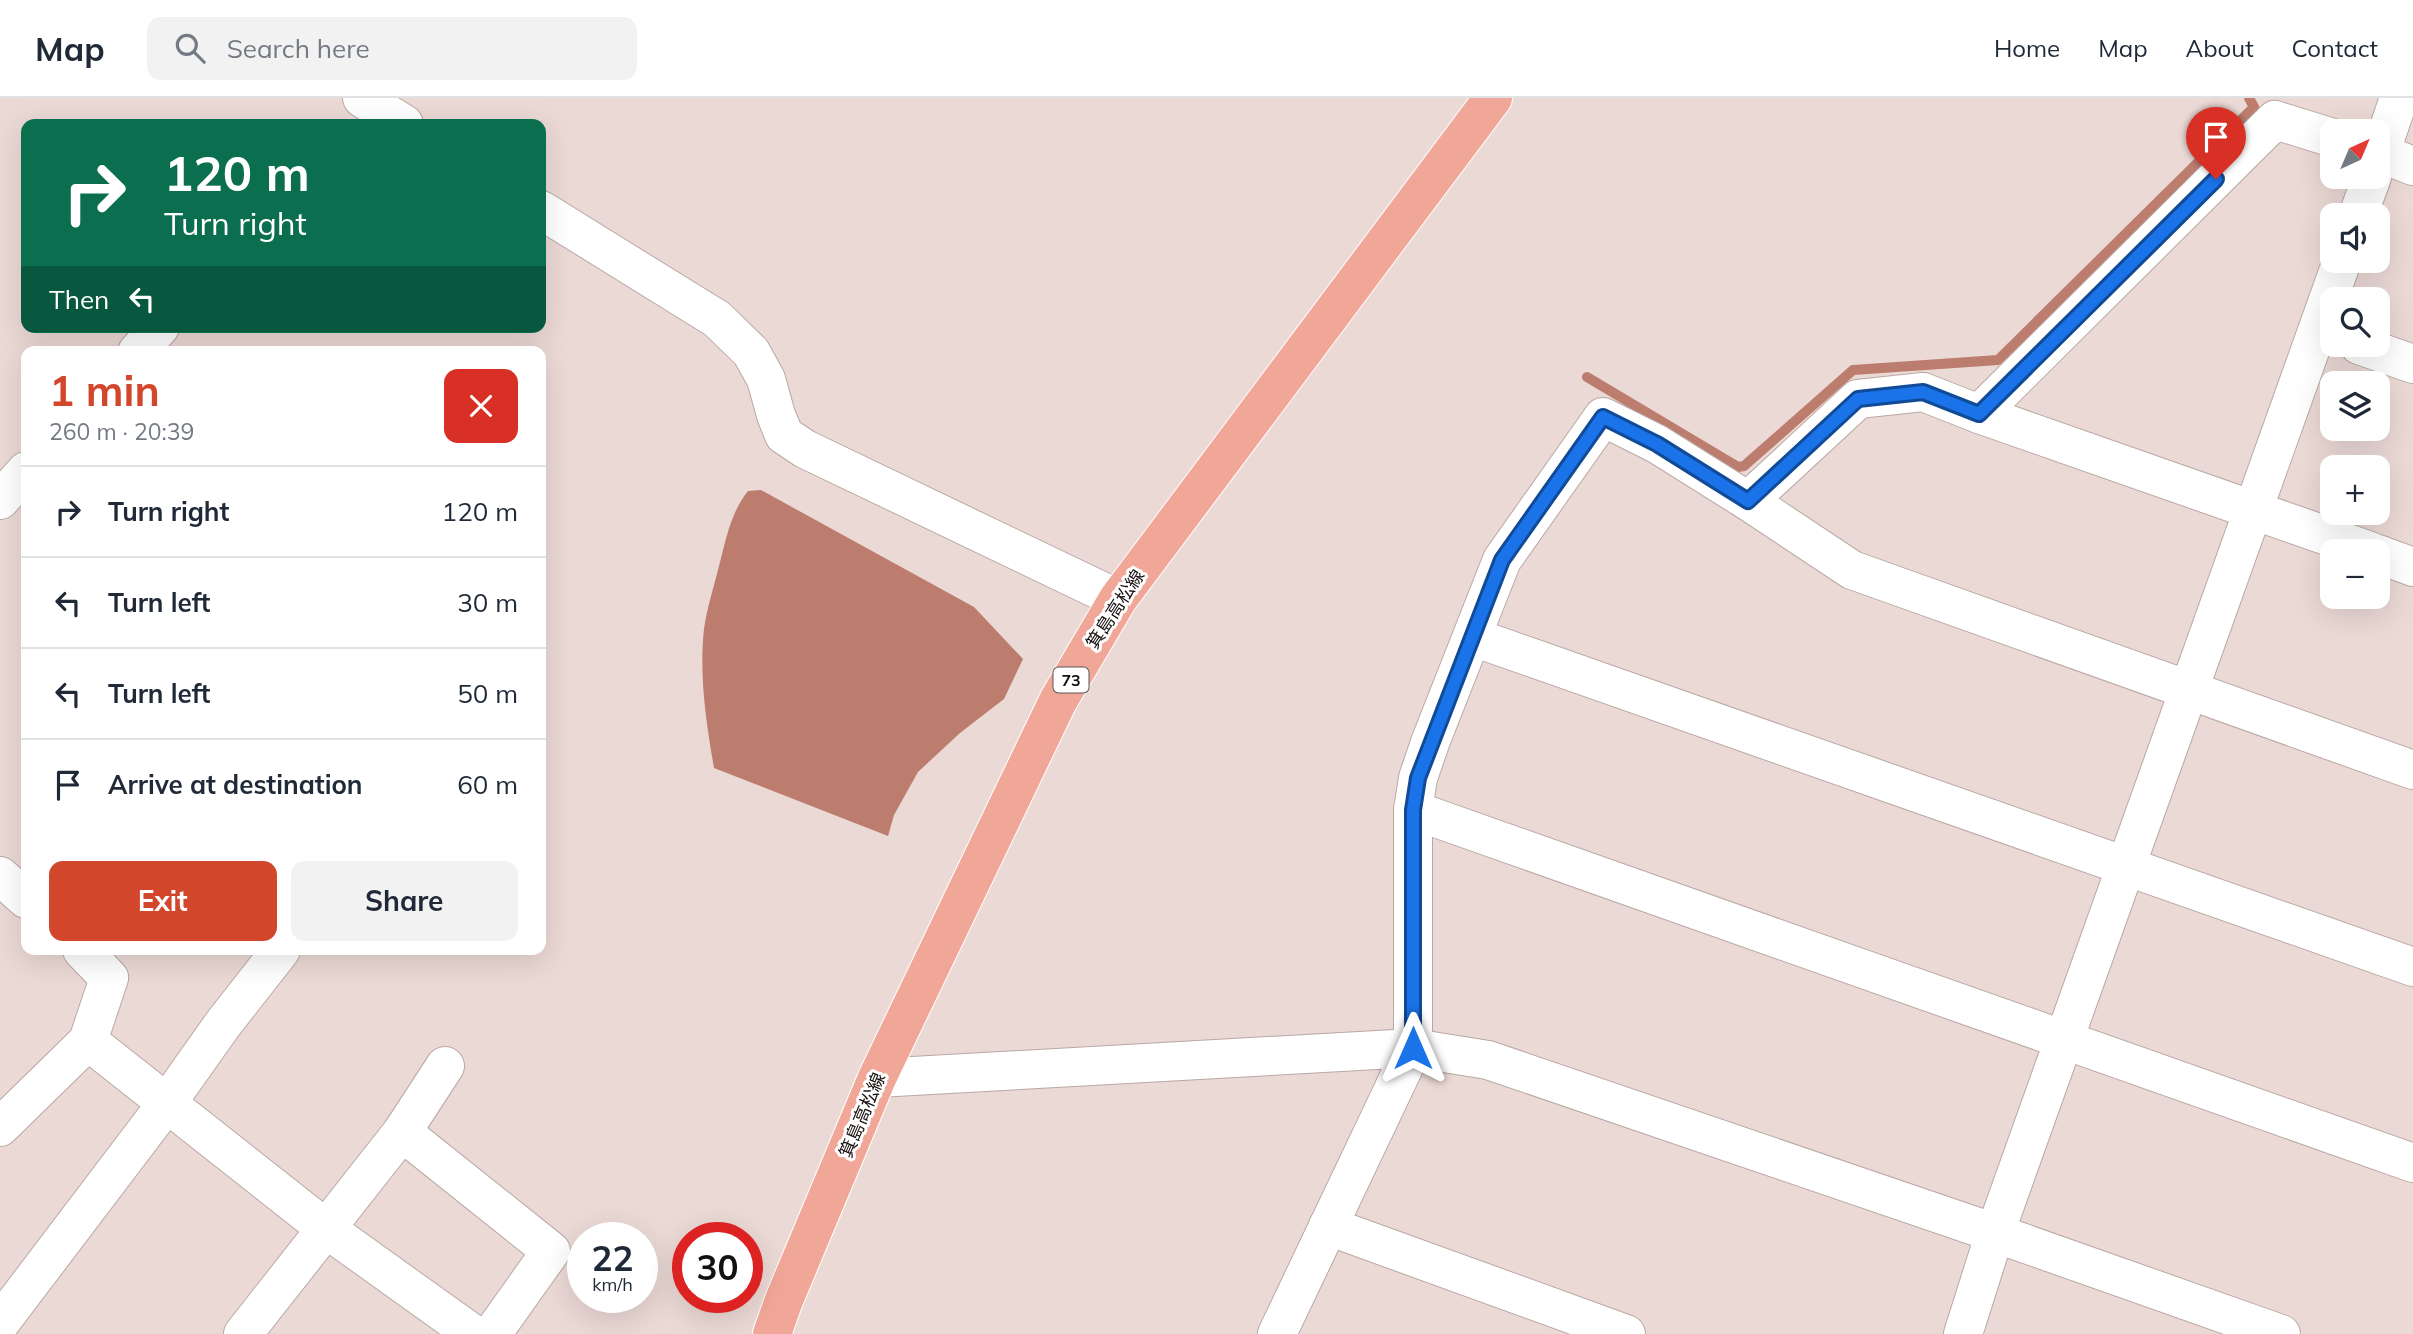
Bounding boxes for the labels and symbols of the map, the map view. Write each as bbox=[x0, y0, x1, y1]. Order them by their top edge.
pin bbox=[2186, 107, 2246, 179]
north arrow bbox=[2320, 119, 2390, 189]
street label: 箕島高松線 bbox=[1081, 565, 1149, 653]
road number: 73 bbox=[1054, 667, 1088, 692]
position arrow bbox=[1376, 1011, 1450, 1085]
street label: 箕島高松線 bbox=[834, 1069, 890, 1161]
speed limit sign: 30 bbox=[672, 1222, 763, 1313]

